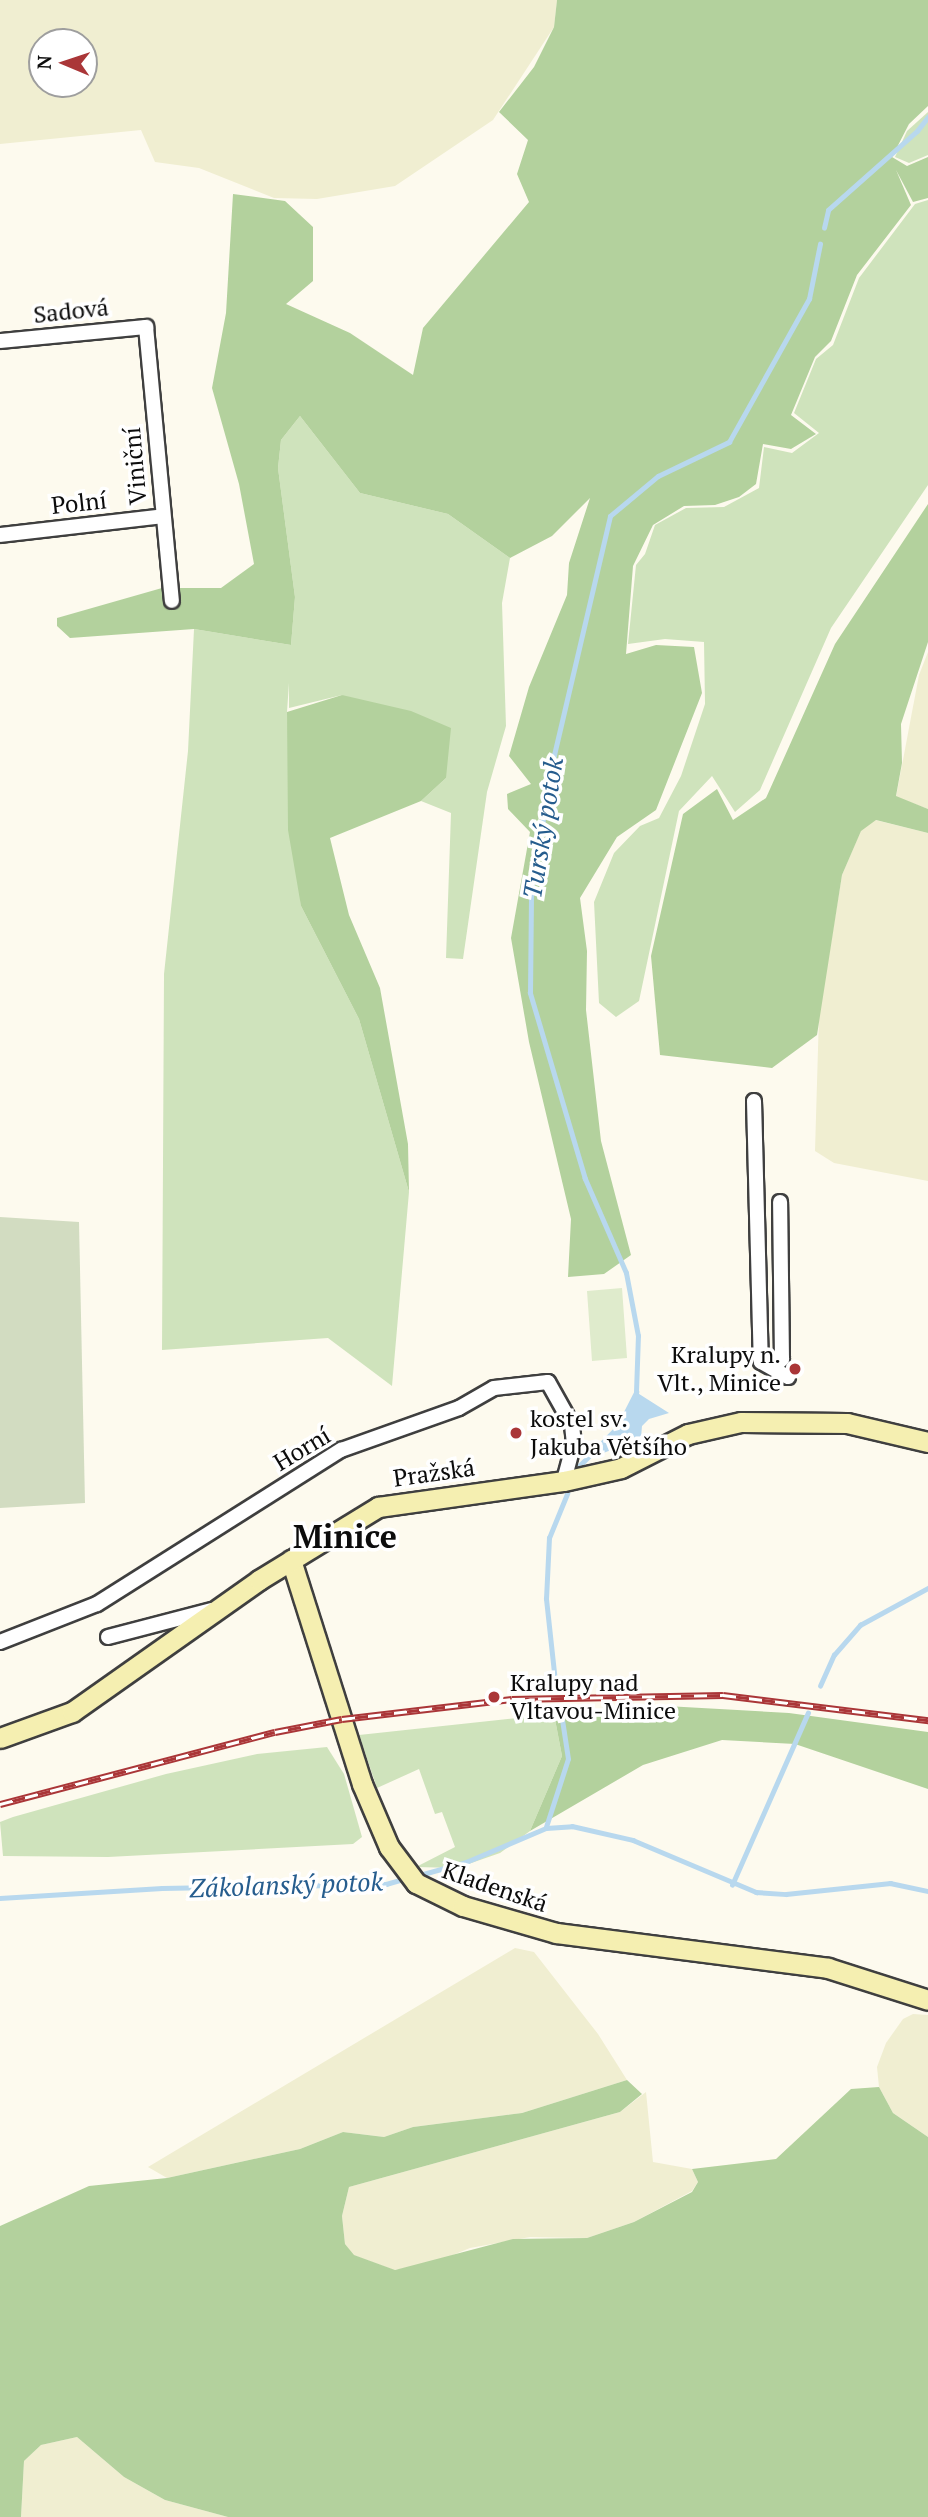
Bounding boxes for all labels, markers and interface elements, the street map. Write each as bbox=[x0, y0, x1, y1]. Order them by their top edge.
north arrow bbox=[28, 28, 98, 98]
text: N bbox=[31, 55, 56, 70]
street label: Sadová bbox=[32, 293, 110, 329]
street label: Viniční bbox=[117, 426, 153, 506]
street label: Polní bbox=[50, 486, 108, 520]
water label: Turský potok bbox=[516, 755, 570, 901]
place label: Kralupy n. Vlt., Minice bbox=[656, 1341, 781, 1397]
marker: Kralupy n. Vlt., Minice bbox=[787, 1361, 803, 1377]
place label: kostel sv. Jakuba Většího bbox=[530, 1405, 688, 1461]
street label: Horní bbox=[268, 1421, 336, 1477]
marker: kostel sv. Jakuba Většího bbox=[508, 1425, 524, 1441]
street label: Pražská bbox=[391, 1453, 477, 1493]
district label: Minice bbox=[293, 1517, 397, 1555]
place label: Kralupy nad Vltavou-Minice bbox=[510, 1669, 676, 1725]
marker: Kralupy nad Vltavou-Minice bbox=[484, 1687, 504, 1707]
street label: Kladenská bbox=[439, 1856, 551, 1918]
water label: Zákolanský potok bbox=[189, 1866, 383, 1904]

